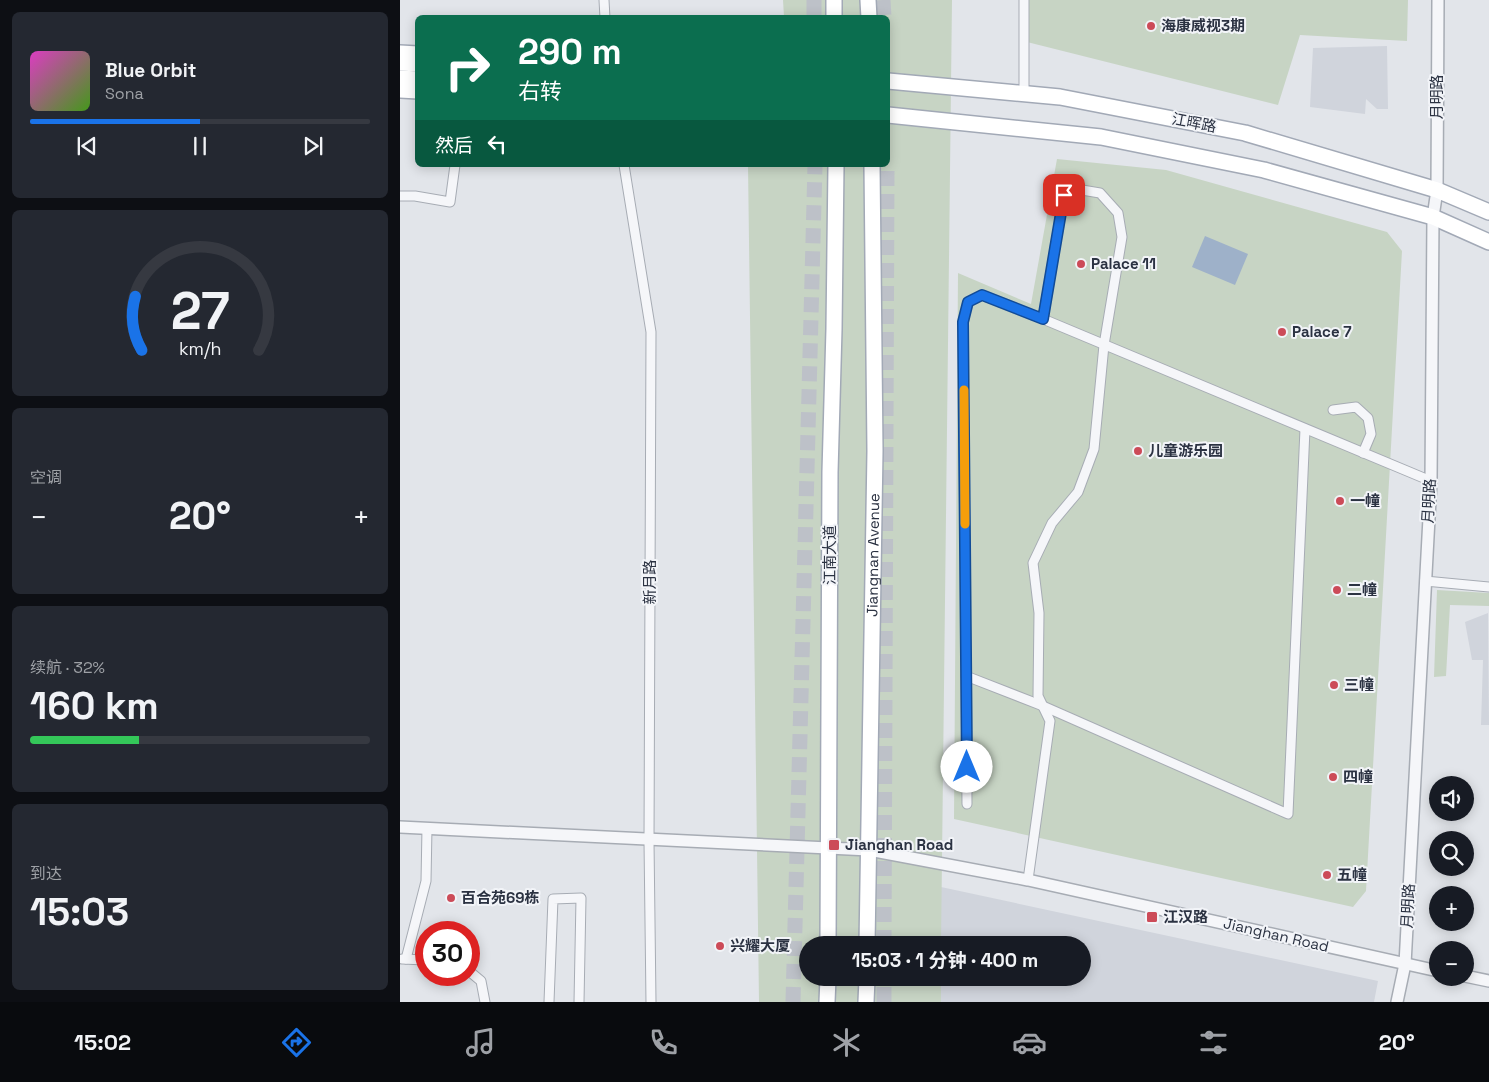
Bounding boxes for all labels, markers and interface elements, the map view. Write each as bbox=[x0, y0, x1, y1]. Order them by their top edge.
place label: 海康威视3期 bbox=[1161, 16, 1245, 35]
marker: 海康威视3期 bbox=[1145, 20, 1157, 32]
text: 290 m bbox=[518, 30, 622, 74]
icon: right bbox=[435, 35, 500, 100]
text: Blue Orbit bbox=[105, 58, 196, 83]
street label: 月明路 bbox=[1427, 74, 1446, 120]
text: 右转 bbox=[518, 77, 562, 105]
text: Sona bbox=[105, 83, 144, 104]
street label: 江晖路 bbox=[1170, 109, 1218, 136]
icon: left bbox=[483, 130, 511, 158]
icon: previous bbox=[73, 132, 101, 160]
icon: pause bbox=[186, 132, 214, 160]
icon: next bbox=[299, 132, 327, 160]
text: 然后 bbox=[435, 133, 473, 158]
pin bbox=[1043, 174, 1085, 216]
icon: arrive bbox=[1050, 181, 1078, 209]
place label: Palace 11 bbox=[1091, 254, 1156, 273]
marker: Palace 11 bbox=[1075, 258, 1087, 270]
text: 27 bbox=[170, 278, 230, 344]
place label: Palace 7 bbox=[1292, 322, 1352, 341]
marker: Palace 7 bbox=[1276, 326, 1288, 338]
text: km/h bbox=[179, 337, 221, 360]
place label: 儿童游乐园 bbox=[1148, 441, 1223, 460]
marker: 儿童游乐园 bbox=[1132, 445, 1144, 457]
text: 空调 bbox=[30, 467, 62, 488]
street label: 月明路 bbox=[1418, 478, 1439, 524]
place label: 一幢 bbox=[1350, 491, 1380, 510]
text: 20° bbox=[169, 492, 231, 540]
street label: Jiangnan Avenue bbox=[862, 493, 883, 617]
marker: 一幢 bbox=[1334, 495, 1346, 507]
text: − bbox=[30, 499, 47, 535]
text: + bbox=[353, 499, 370, 535]
street label: 江南大道 bbox=[820, 525, 839, 585]
street label: 新月路 bbox=[640, 559, 659, 605]
place label: 二幢 bbox=[1347, 580, 1377, 599]
marker: 二幢 bbox=[1331, 584, 1343, 596]
text: 续航 · 32% bbox=[30, 657, 105, 678]
place label: 三幢 bbox=[1344, 675, 1374, 694]
marker: 三幢 bbox=[1328, 679, 1340, 691]
text: 160 km bbox=[30, 682, 159, 730]
position arrow bbox=[940, 740, 992, 792]
place label: 四幢 bbox=[1343, 767, 1373, 786]
marker: 四幢 bbox=[1327, 771, 1339, 783]
map controls bbox=[1429, 776, 1474, 986]
button: sound bbox=[1429, 776, 1474, 821]
button: search bbox=[1429, 831, 1474, 876]
place label: Jianghan Road bbox=[845, 835, 953, 854]
marker: Jianghan Road bbox=[827, 838, 841, 852]
text: 到达 bbox=[30, 863, 62, 884]
place label: 五幢 bbox=[1337, 865, 1367, 884]
marker: 五幢 bbox=[1321, 869, 1333, 881]
street label: 月明路 bbox=[1397, 883, 1418, 929]
button: + bbox=[1429, 886, 1474, 931]
text: 15:03 bbox=[30, 888, 129, 936]
place label: 百合苑69栋 bbox=[461, 888, 540, 907]
marker: 百合苑69栋 bbox=[445, 892, 457, 904]
place label: 江汉路 bbox=[1163, 907, 1208, 926]
marker: 江汉路 bbox=[1145, 910, 1159, 924]
street label: Jianghan Road bbox=[1221, 913, 1331, 956]
speed limit sign: 30 bbox=[415, 921, 480, 986]
place label: 兴耀大厦 bbox=[730, 936, 790, 955]
marker: 兴耀大厦 bbox=[714, 940, 726, 952]
button: − bbox=[1429, 941, 1474, 986]
text: 15:03 · 1 分钟 · 400 m bbox=[852, 948, 1038, 973]
icon: directions bbox=[279, 1025, 314, 1060]
icon: music bbox=[463, 1025, 498, 1060]
icon: phone bbox=[646, 1025, 681, 1060]
icon: climate bbox=[829, 1025, 864, 1060]
icon: car bbox=[1012, 1025, 1047, 1060]
icon: filters bbox=[1196, 1025, 1231, 1060]
text: 15:02 bbox=[74, 1028, 131, 1056]
text: 20° bbox=[1379, 1028, 1415, 1056]

